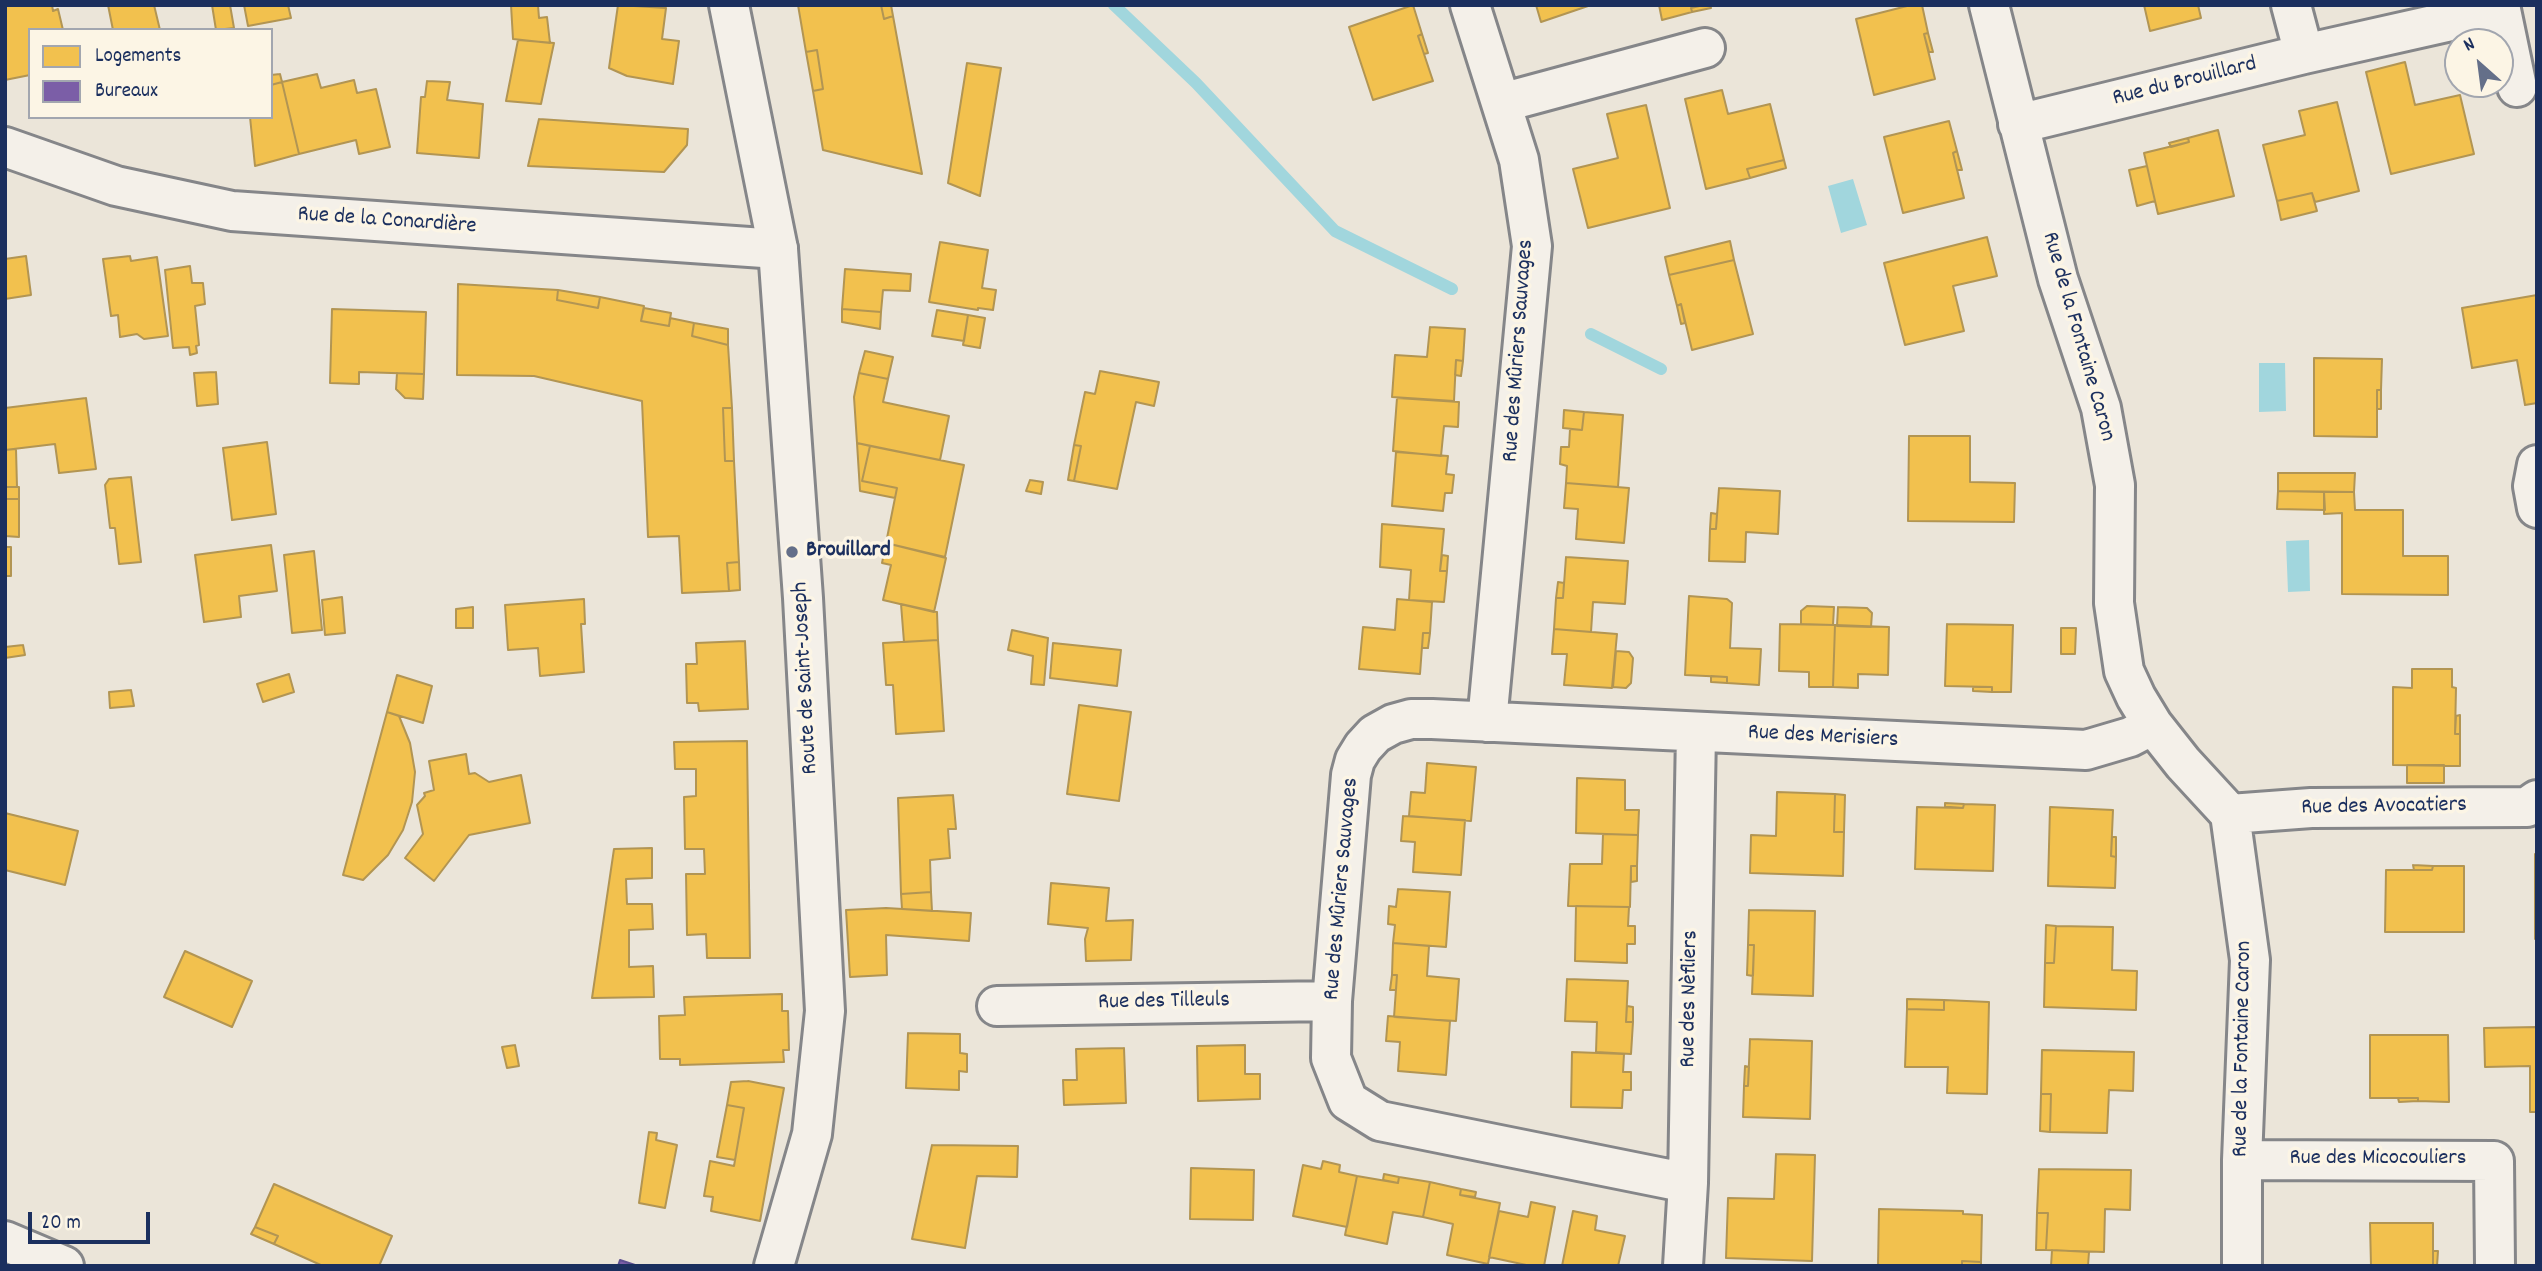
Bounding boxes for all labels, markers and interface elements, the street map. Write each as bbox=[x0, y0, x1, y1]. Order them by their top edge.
legend bbox=[28, 28, 273, 119]
north arrow bbox=[2444, 28, 2514, 98]
text: N bbox=[2459, 32, 2480, 60]
text: Logements bbox=[95, 42, 181, 72]
street label: Rue du Brouillard bbox=[2110, 52, 2260, 114]
text: Bureaux bbox=[95, 77, 158, 107]
street label: Rue de la Conardière bbox=[297, 202, 477, 242]
street label: Rue de la Fontaine Caron bbox=[2034, 229, 2120, 445]
street label: Rue des Mûriers Sauvages bbox=[1498, 239, 1542, 463]
place label: Brouillard bbox=[806, 538, 891, 566]
marker: Brouillard bbox=[784, 544, 800, 560]
street label: Route de Saint-Joseph bbox=[788, 581, 826, 775]
street label: Rue des Merisiers bbox=[1747, 720, 1899, 756]
street label: Rue des Mûriers Sauvages bbox=[1320, 777, 1366, 1001]
street label: Rue des Avocatiers bbox=[2301, 793, 2467, 823]
street label: Rue des Nèfliers bbox=[1676, 930, 1706, 1068]
street label: Rue de la Fontaine Caron bbox=[2228, 941, 2260, 1157]
street label: Rue des Tilleuls bbox=[1098, 988, 1230, 1018]
street label: Rue des Micocouliers bbox=[2290, 1146, 2466, 1174]
scale bar bbox=[32, 1198, 154, 1242]
text: 20 m bbox=[41, 1209, 81, 1239]

